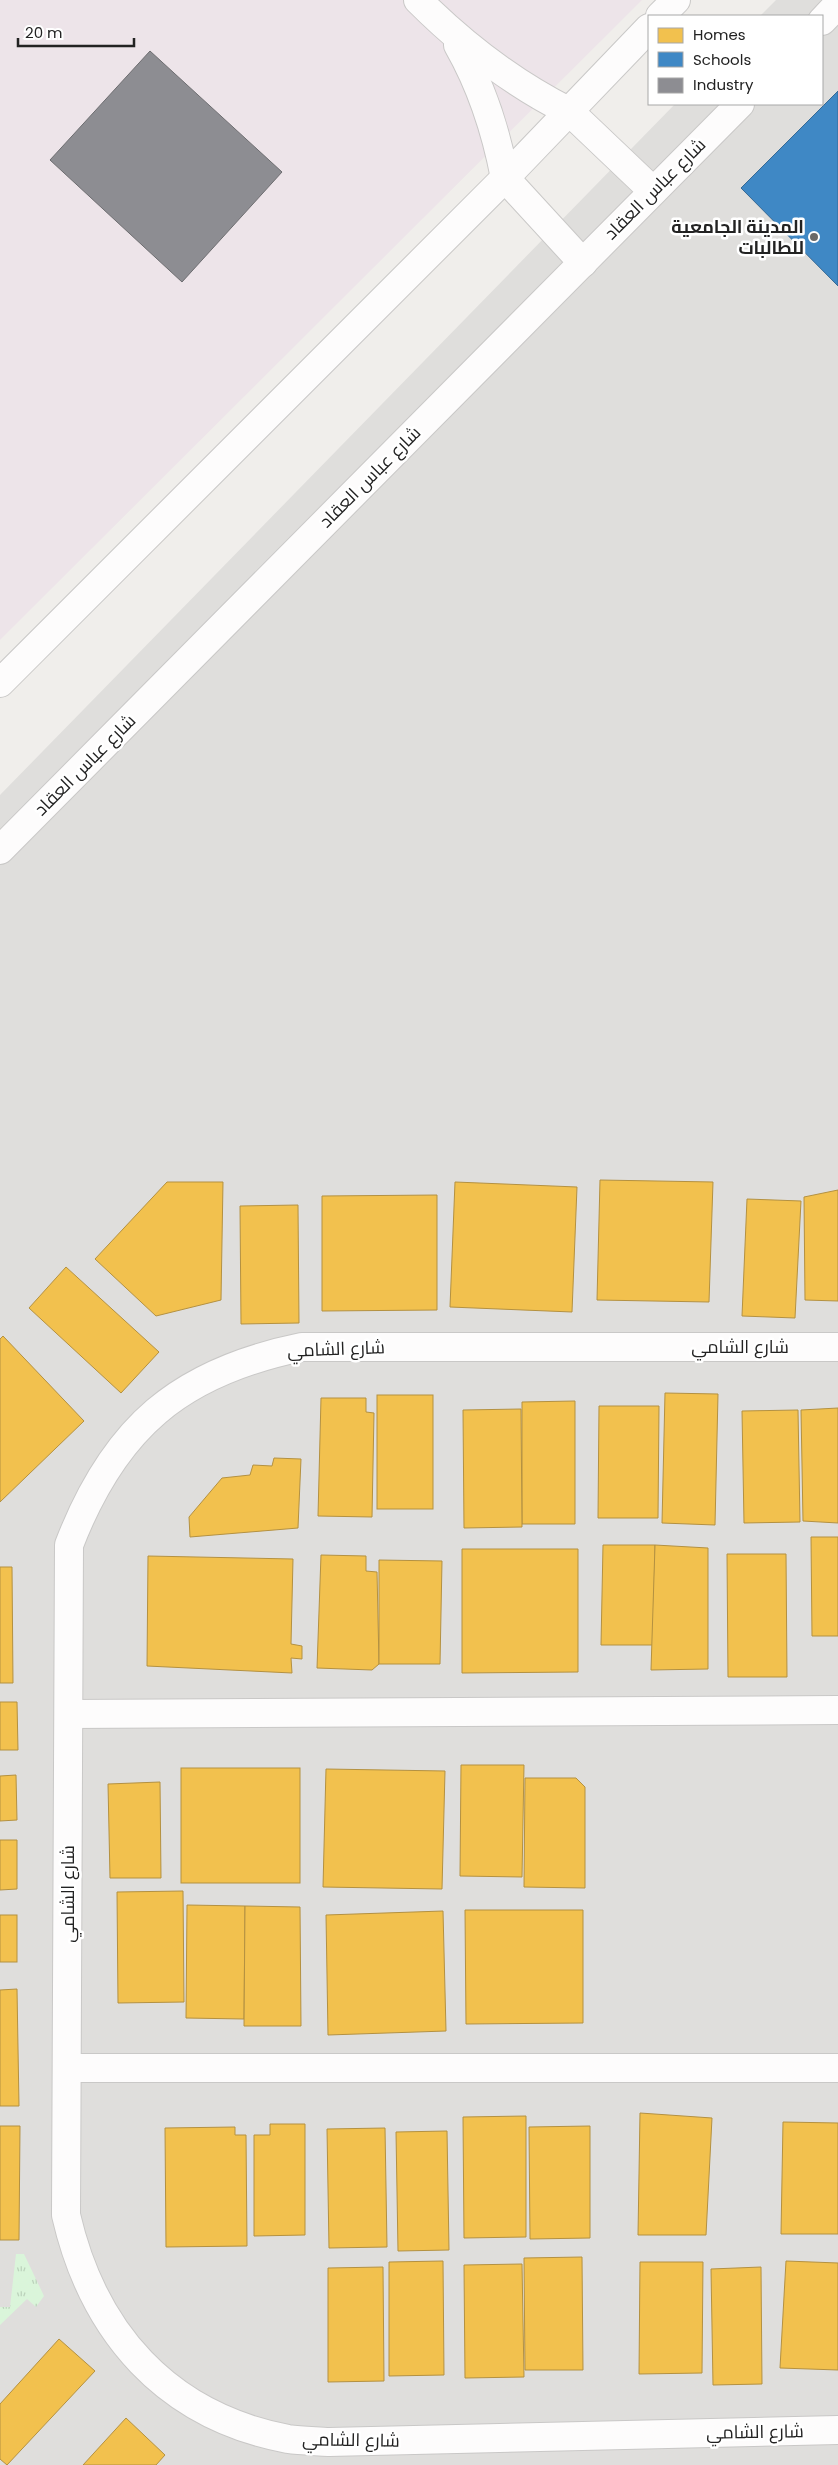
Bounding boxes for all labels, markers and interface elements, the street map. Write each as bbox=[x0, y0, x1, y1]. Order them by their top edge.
scale bar bbox=[18, 15, 134, 47]
legend bbox=[648, 15, 823, 105]
text: 20 m bbox=[25, 22, 63, 43]
text: Homes bbox=[693, 24, 746, 45]
text: Schools bbox=[693, 49, 751, 70]
text: Industry bbox=[693, 74, 754, 95]
street label: شارع عباس العقاد bbox=[598, 132, 711, 245]
place label: المدينة الجامعية للطالبات bbox=[671, 214, 804, 260]
marker: المدينة الجامعية للطالبات bbox=[808, 231, 820, 243]
street label: شارع عباس العقاد bbox=[313, 420, 426, 533]
street label: شارع عباس العقاد bbox=[28, 708, 141, 821]
street label: شارع الشامي bbox=[287, 1334, 385, 1365]
street label: شارع الشامي bbox=[691, 1334, 789, 1361]
street label: شارع الشامي bbox=[55, 1845, 82, 1943]
street label: شارع الشامي bbox=[706, 2418, 804, 2447]
street label: شارع الشامي bbox=[302, 2426, 400, 2455]

